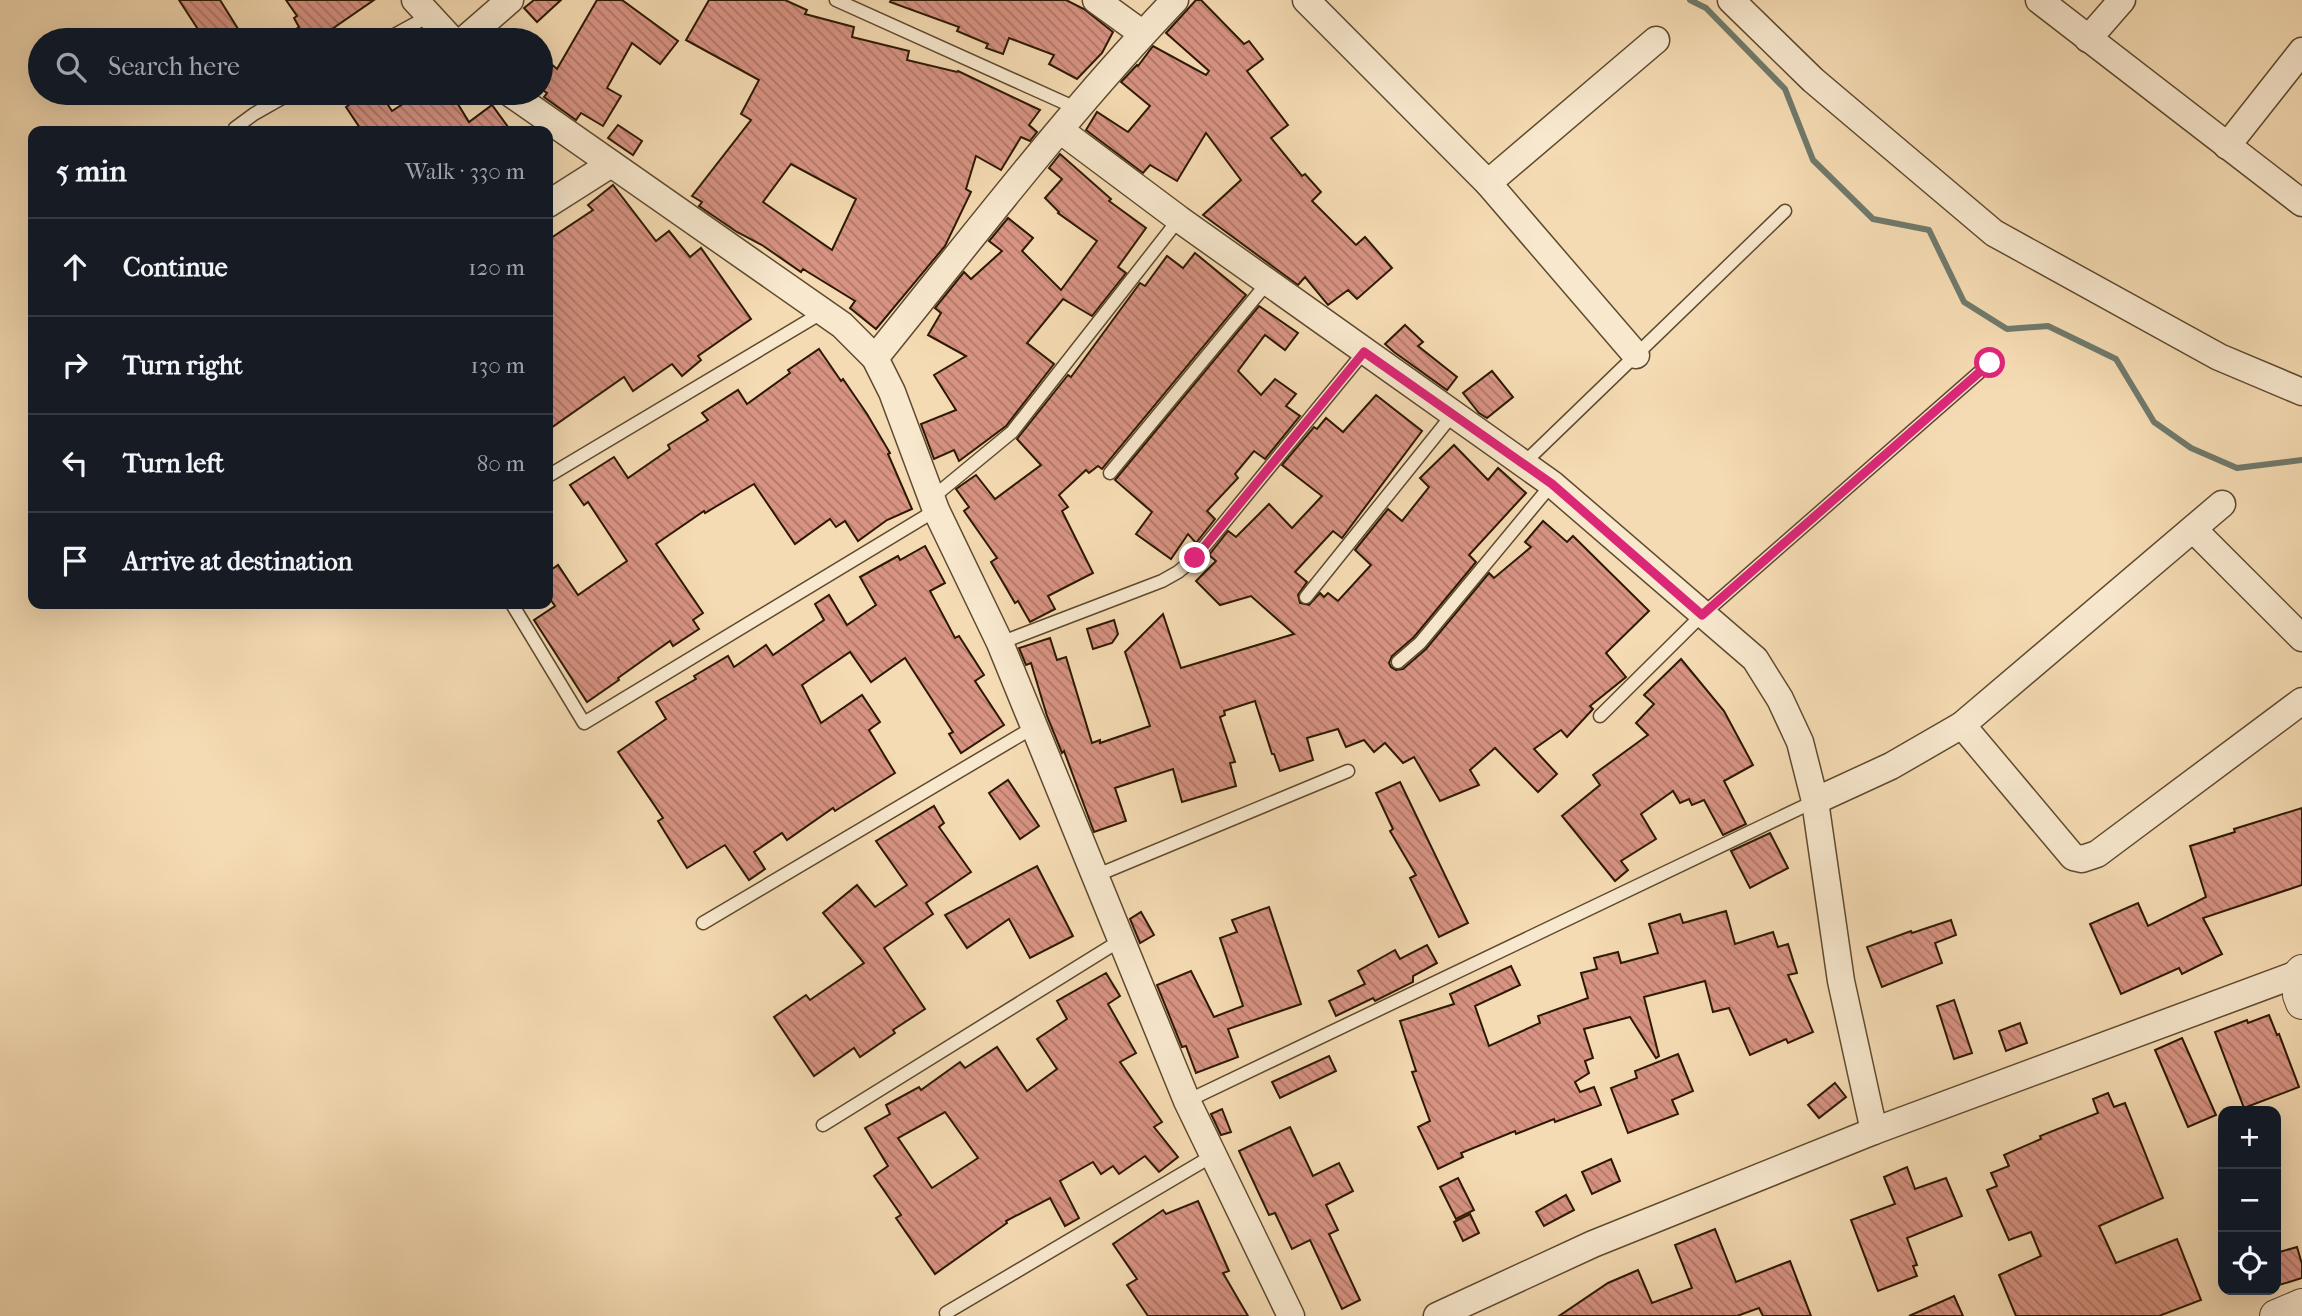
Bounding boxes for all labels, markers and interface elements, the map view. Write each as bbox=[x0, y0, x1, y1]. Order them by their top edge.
search box bbox=[28, 28, 553, 105]
icon: search bbox=[52, 48, 90, 86]
text: Search here bbox=[108, 51, 240, 82]
text: 5 min bbox=[56, 154, 127, 189]
text: Walk · 330 m bbox=[405, 158, 525, 185]
icon: ahead bbox=[56, 248, 94, 286]
text: Continue bbox=[123, 252, 228, 283]
text: 120 m bbox=[468, 254, 525, 281]
icon: right bbox=[56, 346, 94, 384]
route start bbox=[1974, 347, 2005, 378]
text: Turn right bbox=[123, 350, 243, 381]
text: 130 m bbox=[471, 352, 525, 379]
icon: left bbox=[56, 444, 94, 482]
text: Turn left bbox=[123, 448, 224, 479]
text: 80 m bbox=[477, 450, 525, 477]
icon: arrive bbox=[56, 542, 94, 580]
route end bbox=[1179, 542, 1210, 573]
text: Arrive at destination bbox=[123, 546, 353, 577]
map controls bbox=[2218, 1106, 2281, 1295]
button: + bbox=[2218, 1106, 2281, 1169]
button: − bbox=[2218, 1169, 2281, 1232]
button: locate bbox=[2218, 1232, 2281, 1295]

